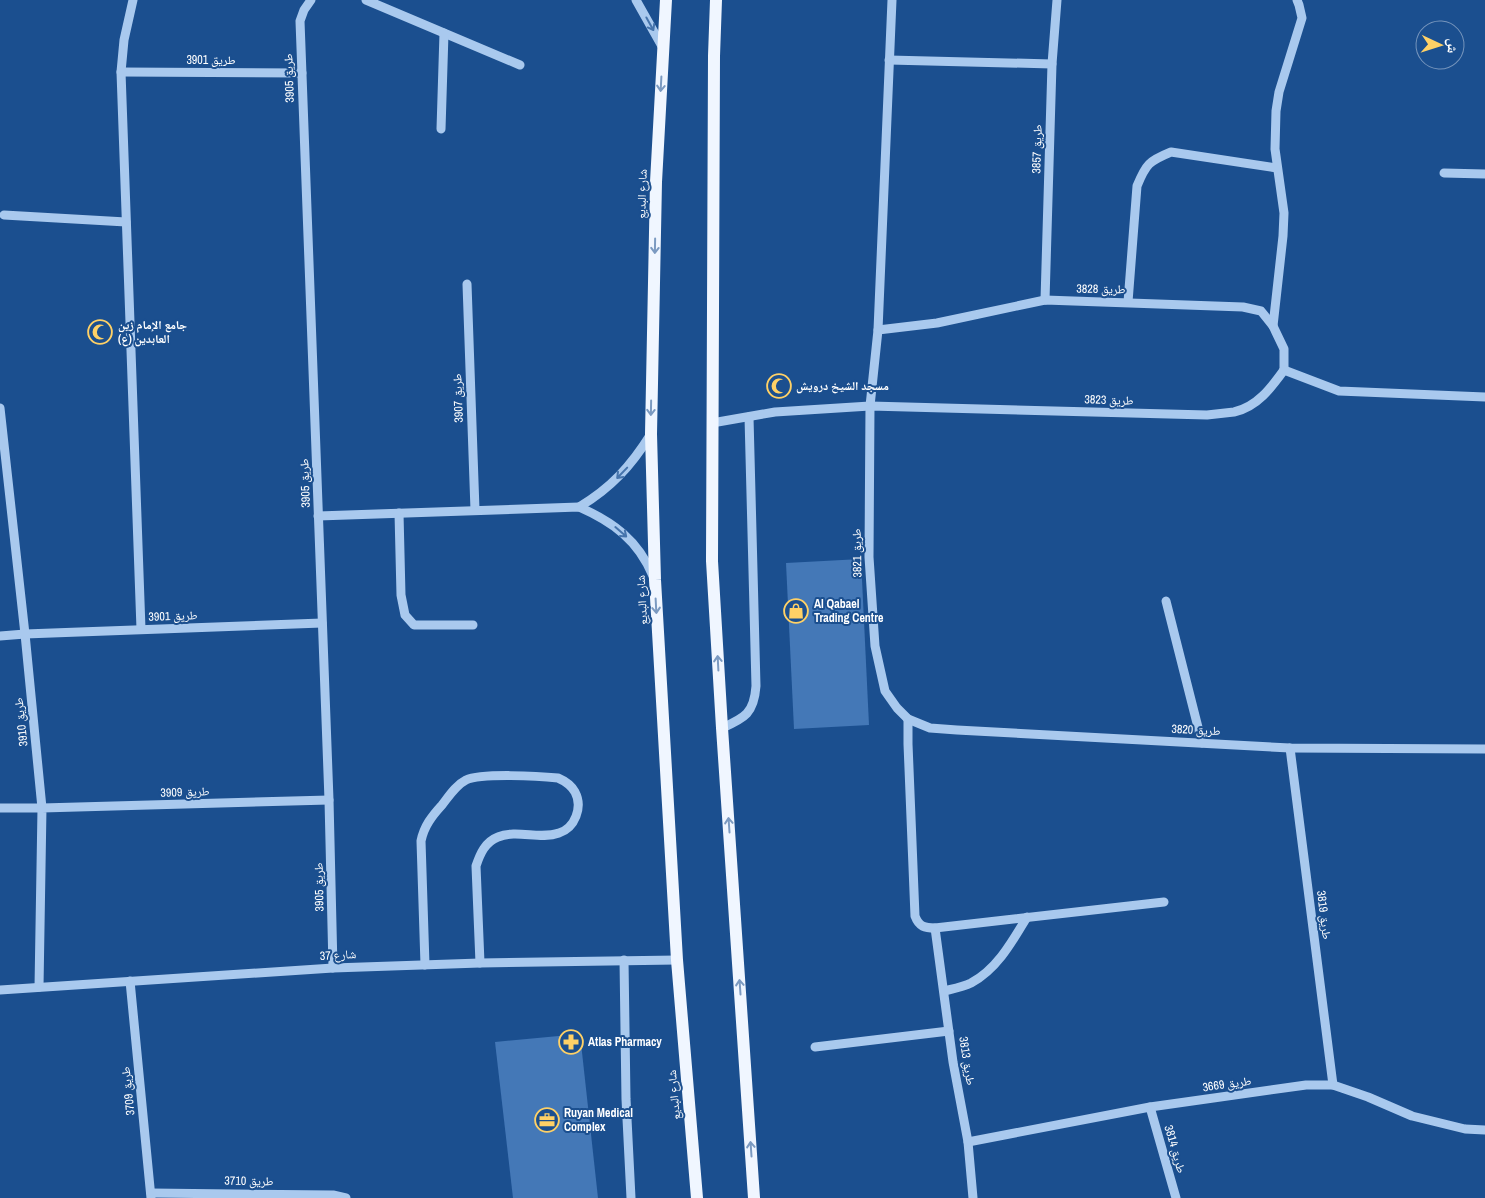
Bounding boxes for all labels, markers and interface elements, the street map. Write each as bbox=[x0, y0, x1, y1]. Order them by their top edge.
one-way arrow bbox=[645, 17, 655, 31]
north arrow bbox=[1415, 20, 1465, 70]
text: ش bbox=[1443, 38, 1462, 54]
street label: طريق 3901 bbox=[186, 52, 236, 68]
street label: طريق 3905 bbox=[280, 53, 298, 103]
one-way arrow bbox=[657, 75, 666, 91]
street label: طريق 3857 bbox=[1028, 124, 1046, 174]
street label: شارع البديع bbox=[633, 169, 651, 219]
one-way arrow bbox=[650, 238, 659, 254]
street label: طريق 3828 bbox=[1076, 281, 1126, 297]
place label: جامع الإمام زين العابدين (ع) bbox=[118, 317, 187, 347]
mosque icon: جامع الإمام زين العابدين (ع) bbox=[87, 319, 113, 345]
street label: طريق 3907 bbox=[449, 373, 467, 423]
mosque icon: مسجد الشيخ درويش bbox=[766, 373, 792, 399]
place label: مسجد الشيخ درويش bbox=[796, 378, 889, 394]
street label: طريق 3823 bbox=[1084, 391, 1134, 409]
one-way arrow bbox=[646, 400, 656, 416]
street label: طريق 3905 bbox=[296, 458, 314, 508]
one-way arrow bbox=[616, 467, 628, 480]
one-way arrow bbox=[614, 526, 627, 537]
street label: طريق 3821 bbox=[849, 528, 865, 578]
street label: شارع البديع bbox=[633, 575, 651, 625]
place label: Al Qabael Trading Centre bbox=[814, 596, 884, 626]
one-way arrow bbox=[652, 598, 661, 614]
shop icon: Al Qabael Trading Centre bbox=[783, 598, 809, 624]
street label: طريق 3901 bbox=[148, 607, 198, 625]
one-way arrow bbox=[713, 655, 722, 671]
street label: طريق 3910 bbox=[10, 697, 32, 747]
street label: طريق 3820 bbox=[1171, 721, 1221, 739]
street label: طريق 3909 bbox=[160, 783, 210, 801]
one-way arrow bbox=[724, 817, 733, 833]
street label: طريق 3905 bbox=[311, 862, 327, 912]
street label: طريق 3819 bbox=[1313, 890, 1335, 940]
street label: شارع 37 bbox=[319, 946, 357, 964]
one-way arrow bbox=[735, 980, 744, 996]
pharmacy icon: Atlas Pharmacy bbox=[558, 1029, 584, 1055]
place label: Atlas Pharmacy bbox=[588, 1034, 662, 1050]
street label: طريق 3813 bbox=[955, 1035, 979, 1087]
street label: طريق 3709 bbox=[117, 1066, 139, 1116]
street label: شارع البديع bbox=[664, 1069, 684, 1121]
street label: طريق 3669 bbox=[1202, 1073, 1253, 1095]
place label: Ruyan Medical Complex bbox=[564, 1105, 633, 1135]
office icon: Ruyan Medical Complex bbox=[534, 1107, 560, 1133]
street label: طريق 3814 bbox=[1161, 1123, 1189, 1175]
one-way arrow bbox=[746, 1142, 756, 1158]
street label: طريق 3710 bbox=[224, 1173, 274, 1189]

